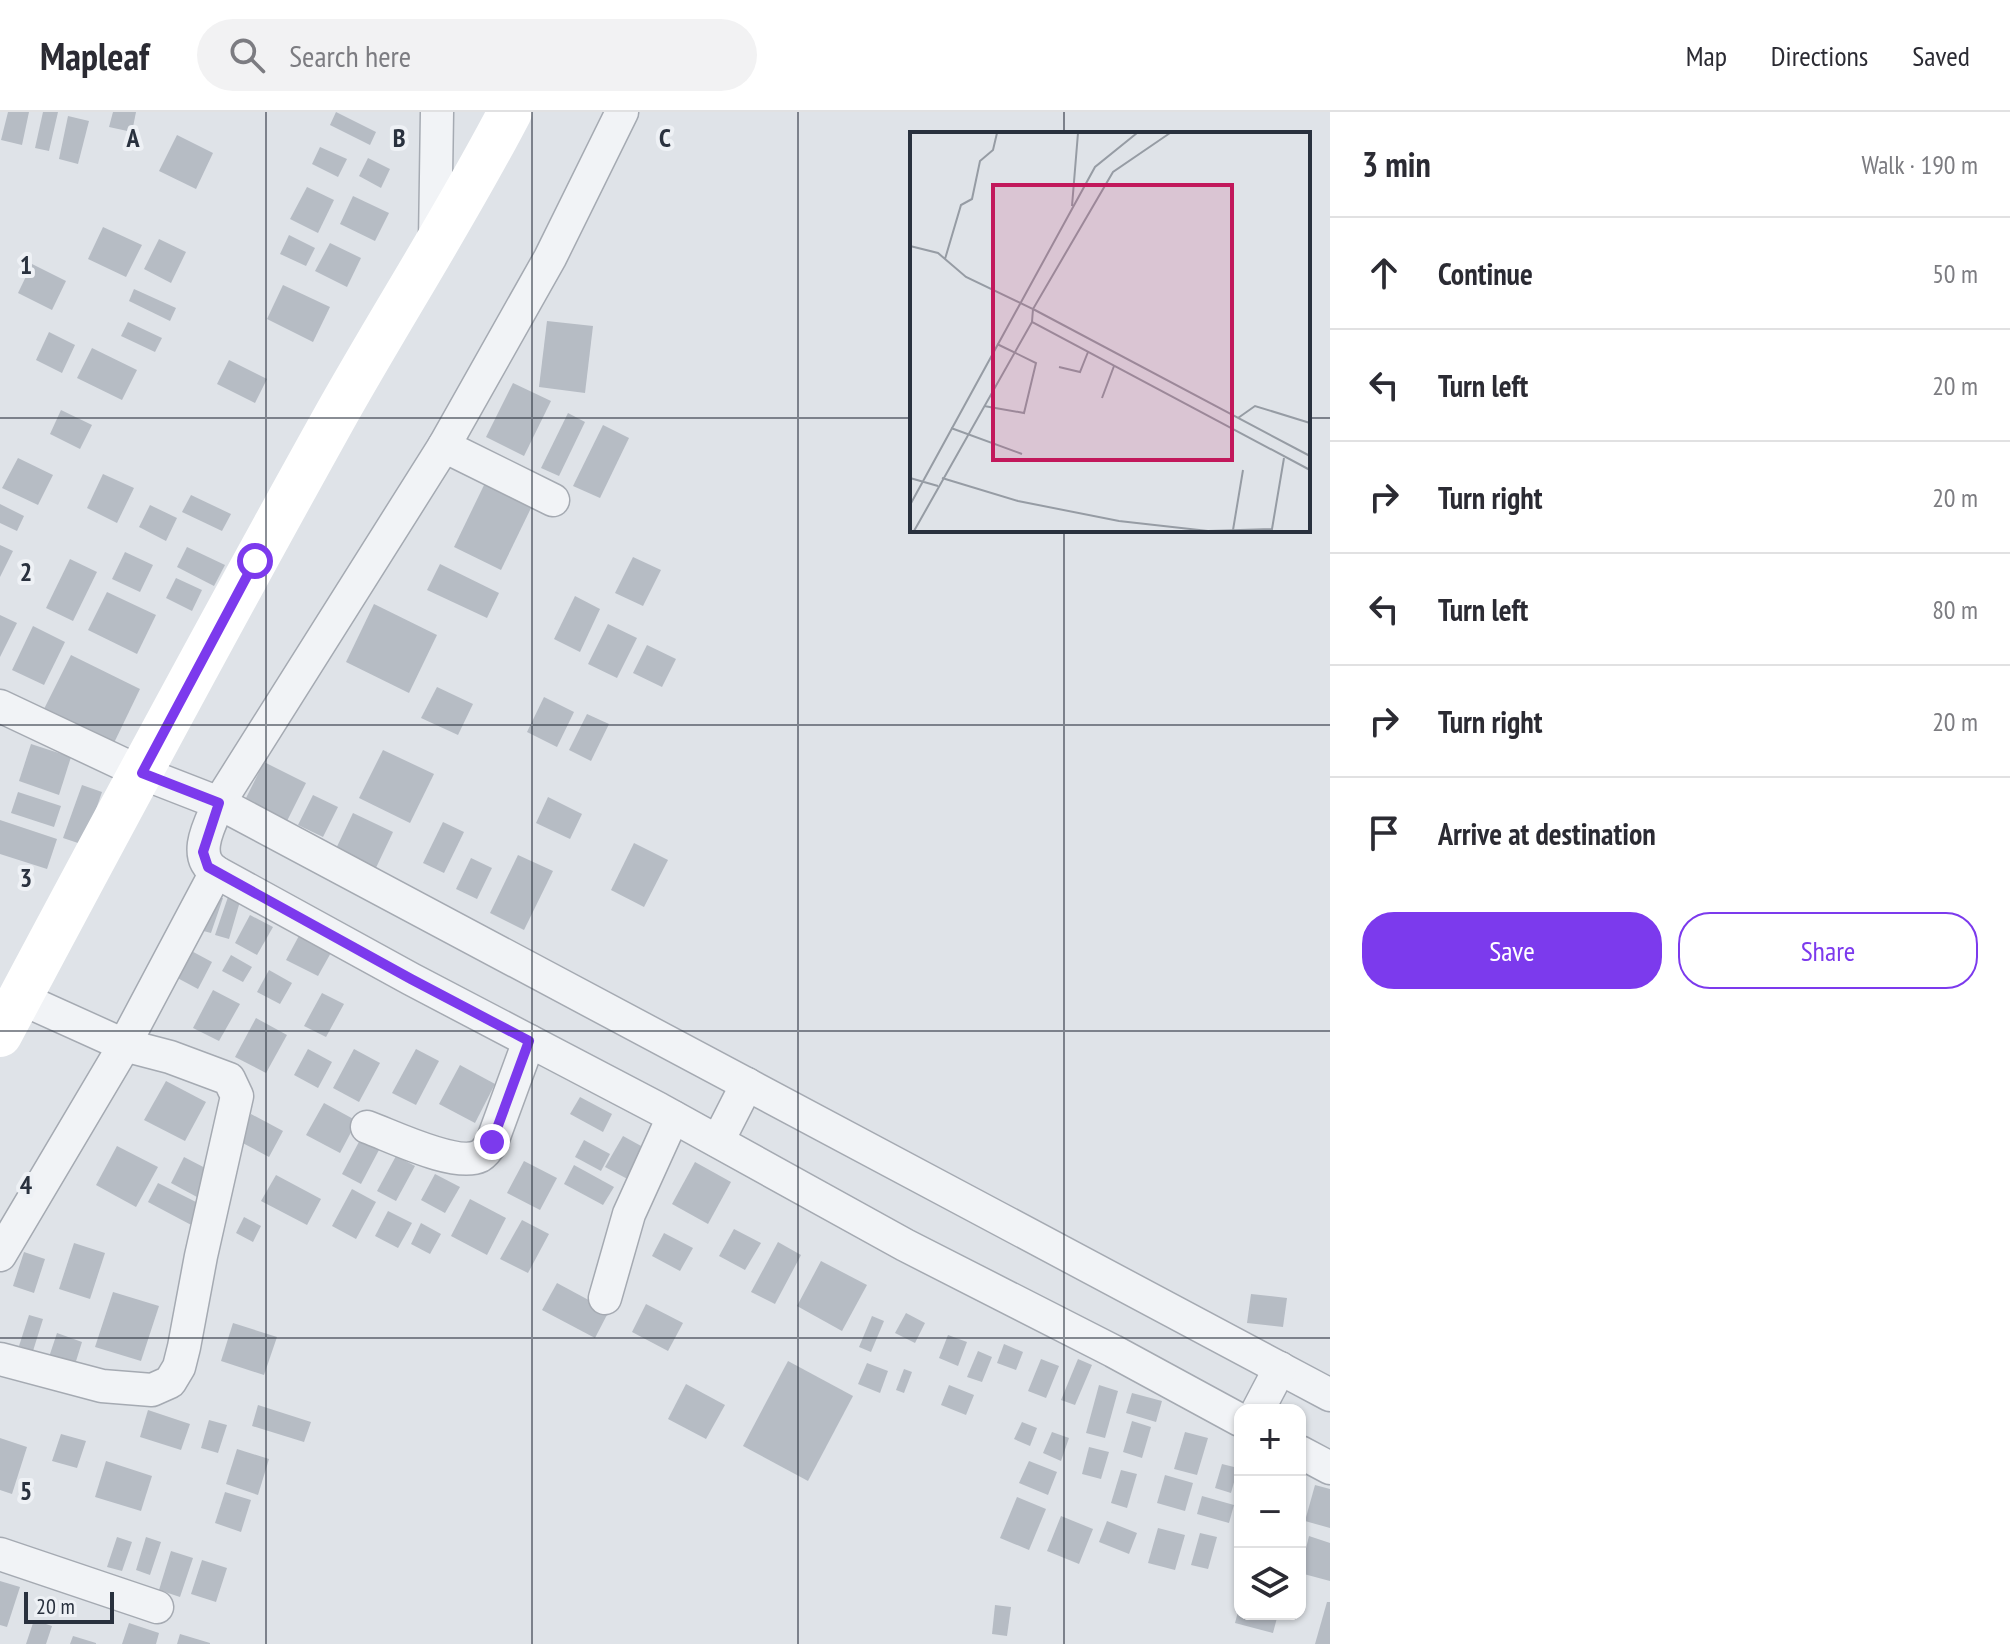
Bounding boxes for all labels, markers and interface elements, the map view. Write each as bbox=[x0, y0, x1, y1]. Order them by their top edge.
search box bbox=[197, 19, 757, 91]
text: Mapleaf bbox=[40, 31, 149, 80]
icon: search bbox=[225, 33, 269, 77]
text: Search here bbox=[289, 36, 411, 75]
text: Map bbox=[1686, 37, 1727, 74]
text: Directions bbox=[1771, 37, 1868, 74]
text: Saved bbox=[1912, 37, 1970, 74]
text: A bbox=[125, 121, 140, 154]
text: B bbox=[393, 121, 406, 154]
text: C bbox=[659, 121, 671, 154]
inset map bbox=[910, 132, 1310, 532]
text: 3 min bbox=[1362, 142, 1431, 186]
text: Walk · 190 m bbox=[1861, 148, 1978, 181]
text: 1 bbox=[20, 248, 32, 281]
icon: ahead bbox=[1362, 251, 1406, 295]
text: Continue bbox=[1438, 254, 1533, 293]
text: 50 m bbox=[1932, 257, 1978, 290]
icon: left bbox=[1362, 363, 1406, 407]
text: Turn left bbox=[1438, 366, 1528, 405]
text: 20 m bbox=[1932, 369, 1978, 402]
icon: right bbox=[1362, 475, 1406, 519]
text: Turn right bbox=[1438, 478, 1542, 517]
text: 20 m bbox=[1932, 481, 1978, 514]
route start bbox=[237, 543, 273, 579]
text: 2 bbox=[20, 555, 32, 588]
icon: left bbox=[1362, 587, 1406, 631]
text: Turn left bbox=[1438, 590, 1528, 629]
text: 80 m bbox=[1932, 593, 1978, 626]
icon: right bbox=[1362, 699, 1406, 743]
text: Turn right bbox=[1438, 702, 1542, 741]
text: 20 m bbox=[1932, 705, 1978, 738]
icon: arrive bbox=[1362, 811, 1406, 855]
text: Arrive at destination bbox=[1438, 814, 1656, 853]
text: 3 bbox=[20, 861, 32, 894]
button: Save bbox=[1362, 912, 1662, 989]
button: Share bbox=[1678, 912, 1978, 989]
route end bbox=[474, 1124, 510, 1160]
text: 4 bbox=[20, 1168, 33, 1201]
map controls bbox=[1234, 1404, 1306, 1620]
button: + bbox=[1234, 1404, 1306, 1476]
text: 5 bbox=[20, 1474, 32, 1507]
button: − bbox=[1234, 1476, 1306, 1548]
button: layers bbox=[1234, 1548, 1306, 1620]
scale bar bbox=[24, 1588, 114, 1624]
text: 20 m bbox=[36, 1592, 75, 1620]

